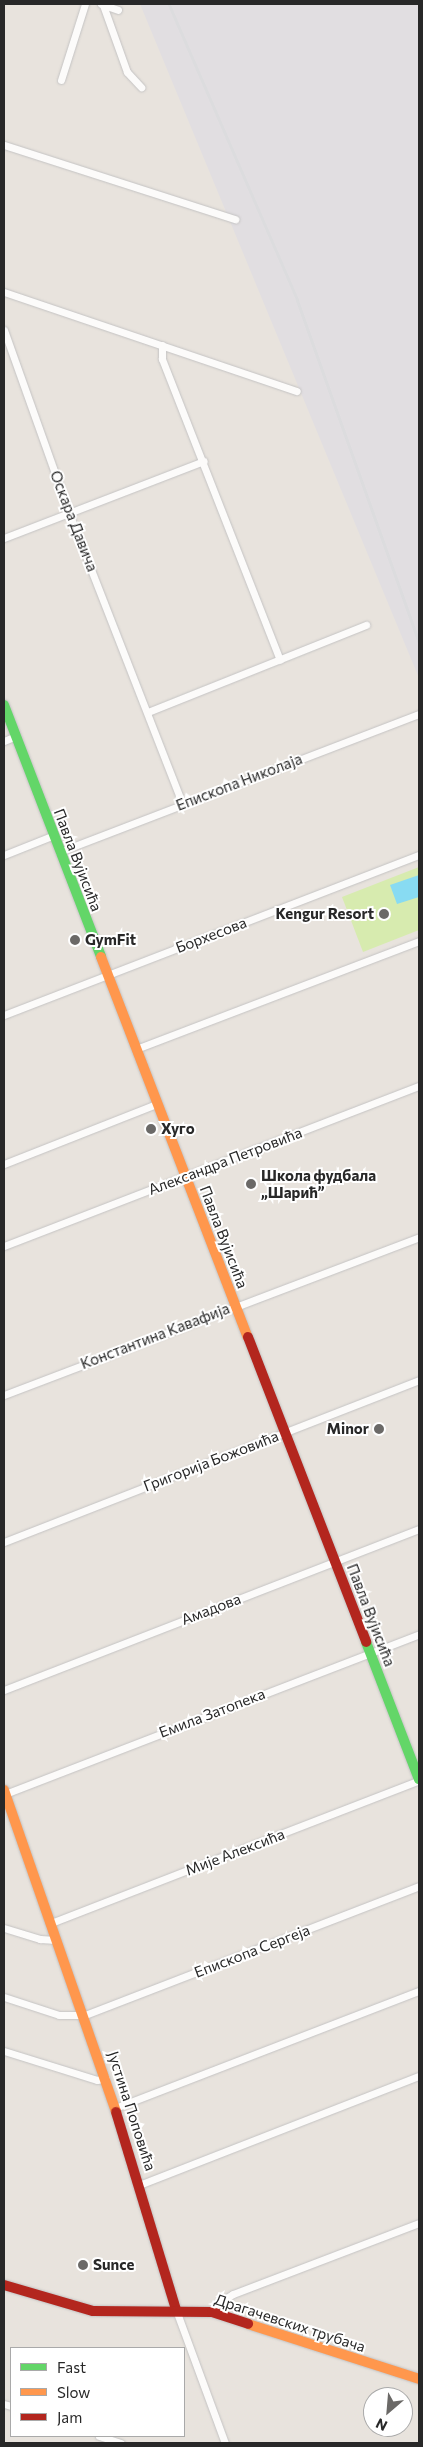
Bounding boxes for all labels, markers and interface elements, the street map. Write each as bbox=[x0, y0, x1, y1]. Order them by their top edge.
street label: Оскара Давича bbox=[46, 468, 102, 574]
street label: Епископа Николаја bbox=[173, 750, 305, 814]
street label: Павла Вујисића bbox=[50, 806, 106, 914]
place label: Kengur Resort bbox=[276, 905, 374, 923]
marker: Kengur Resort bbox=[378, 908, 390, 920]
street label: Борхесова bbox=[173, 913, 249, 957]
place label: GymFit bbox=[85, 931, 136, 949]
marker: GymFit bbox=[69, 934, 81, 946]
place label: Хуго bbox=[161, 1120, 195, 1138]
marker: Хуго bbox=[145, 1123, 157, 1135]
street label: Александра Петровића bbox=[146, 1123, 304, 1199]
place label: Школа фудбала „Шарић” bbox=[261, 1166, 376, 1201]
marker: Школа фудбала „Шарић” bbox=[245, 1178, 257, 1190]
street label: Павла Вујисића bbox=[196, 1183, 252, 1291]
street label: Константина Кавафија bbox=[78, 1299, 232, 1373]
place label: Minor bbox=[327, 1420, 369, 1438]
marker: Minor bbox=[373, 1423, 385, 1435]
street label: Григорија Божовића bbox=[141, 1427, 281, 1495]
street label: Павла Вујисића bbox=[343, 1561, 399, 1669]
street label: Амадова bbox=[179, 1589, 243, 1629]
street label: Емила Затопека bbox=[156, 1685, 268, 1741]
street label: Мије Алексића bbox=[183, 1825, 287, 1879]
street label: Епископа Сергеја bbox=[192, 1921, 312, 1981]
street label: Јустина Поповића bbox=[104, 2049, 160, 2173]
place label: Sunce bbox=[93, 2256, 134, 2274]
marker: Sunce bbox=[77, 2259, 89, 2271]
street label: Драгачевских трубача bbox=[212, 2290, 368, 2356]
legend bbox=[10, 2347, 185, 2437]
text: Fast bbox=[57, 2358, 86, 2376]
text: Slow bbox=[57, 2383, 90, 2401]
north arrow bbox=[363, 2387, 413, 2437]
text: Jam bbox=[57, 2408, 82, 2426]
text: N bbox=[373, 2415, 390, 2435]

